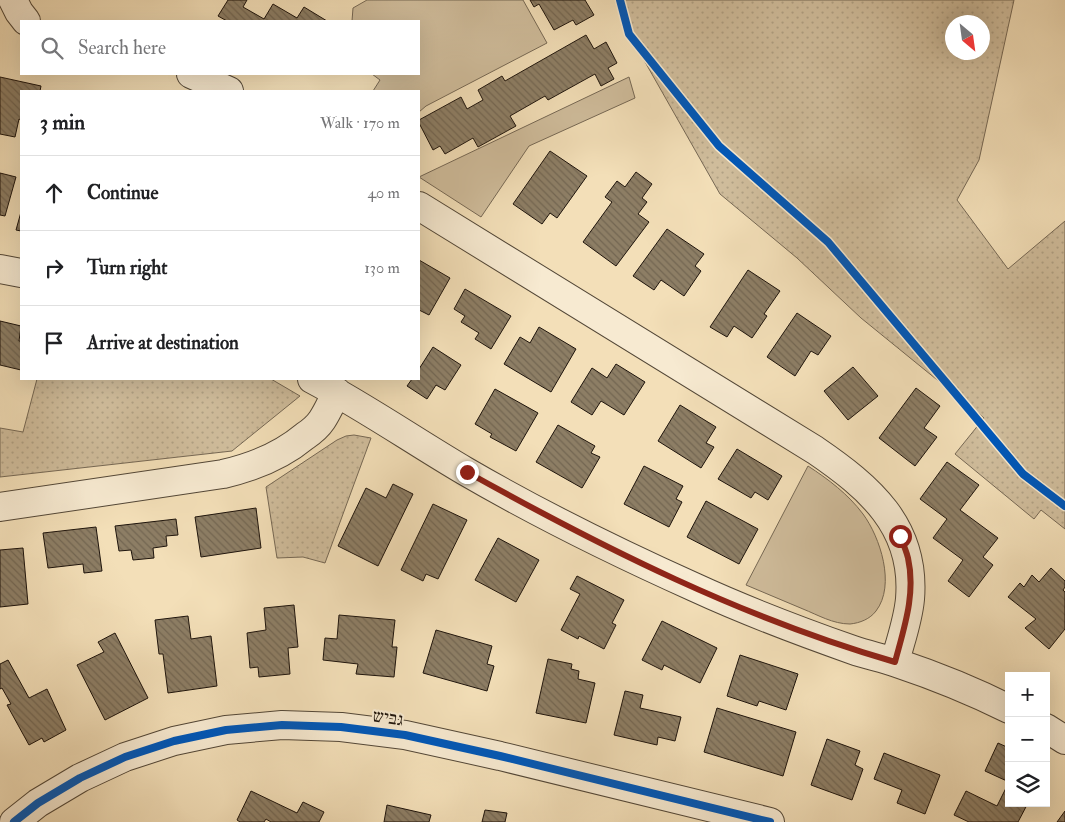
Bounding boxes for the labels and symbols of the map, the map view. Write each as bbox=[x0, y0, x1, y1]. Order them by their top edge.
north arrow bbox=[945, 15, 990, 60]
route end bbox=[456, 461, 479, 484]
route start bbox=[889, 525, 912, 548]
street label: גביש bbox=[371, 704, 405, 732]

